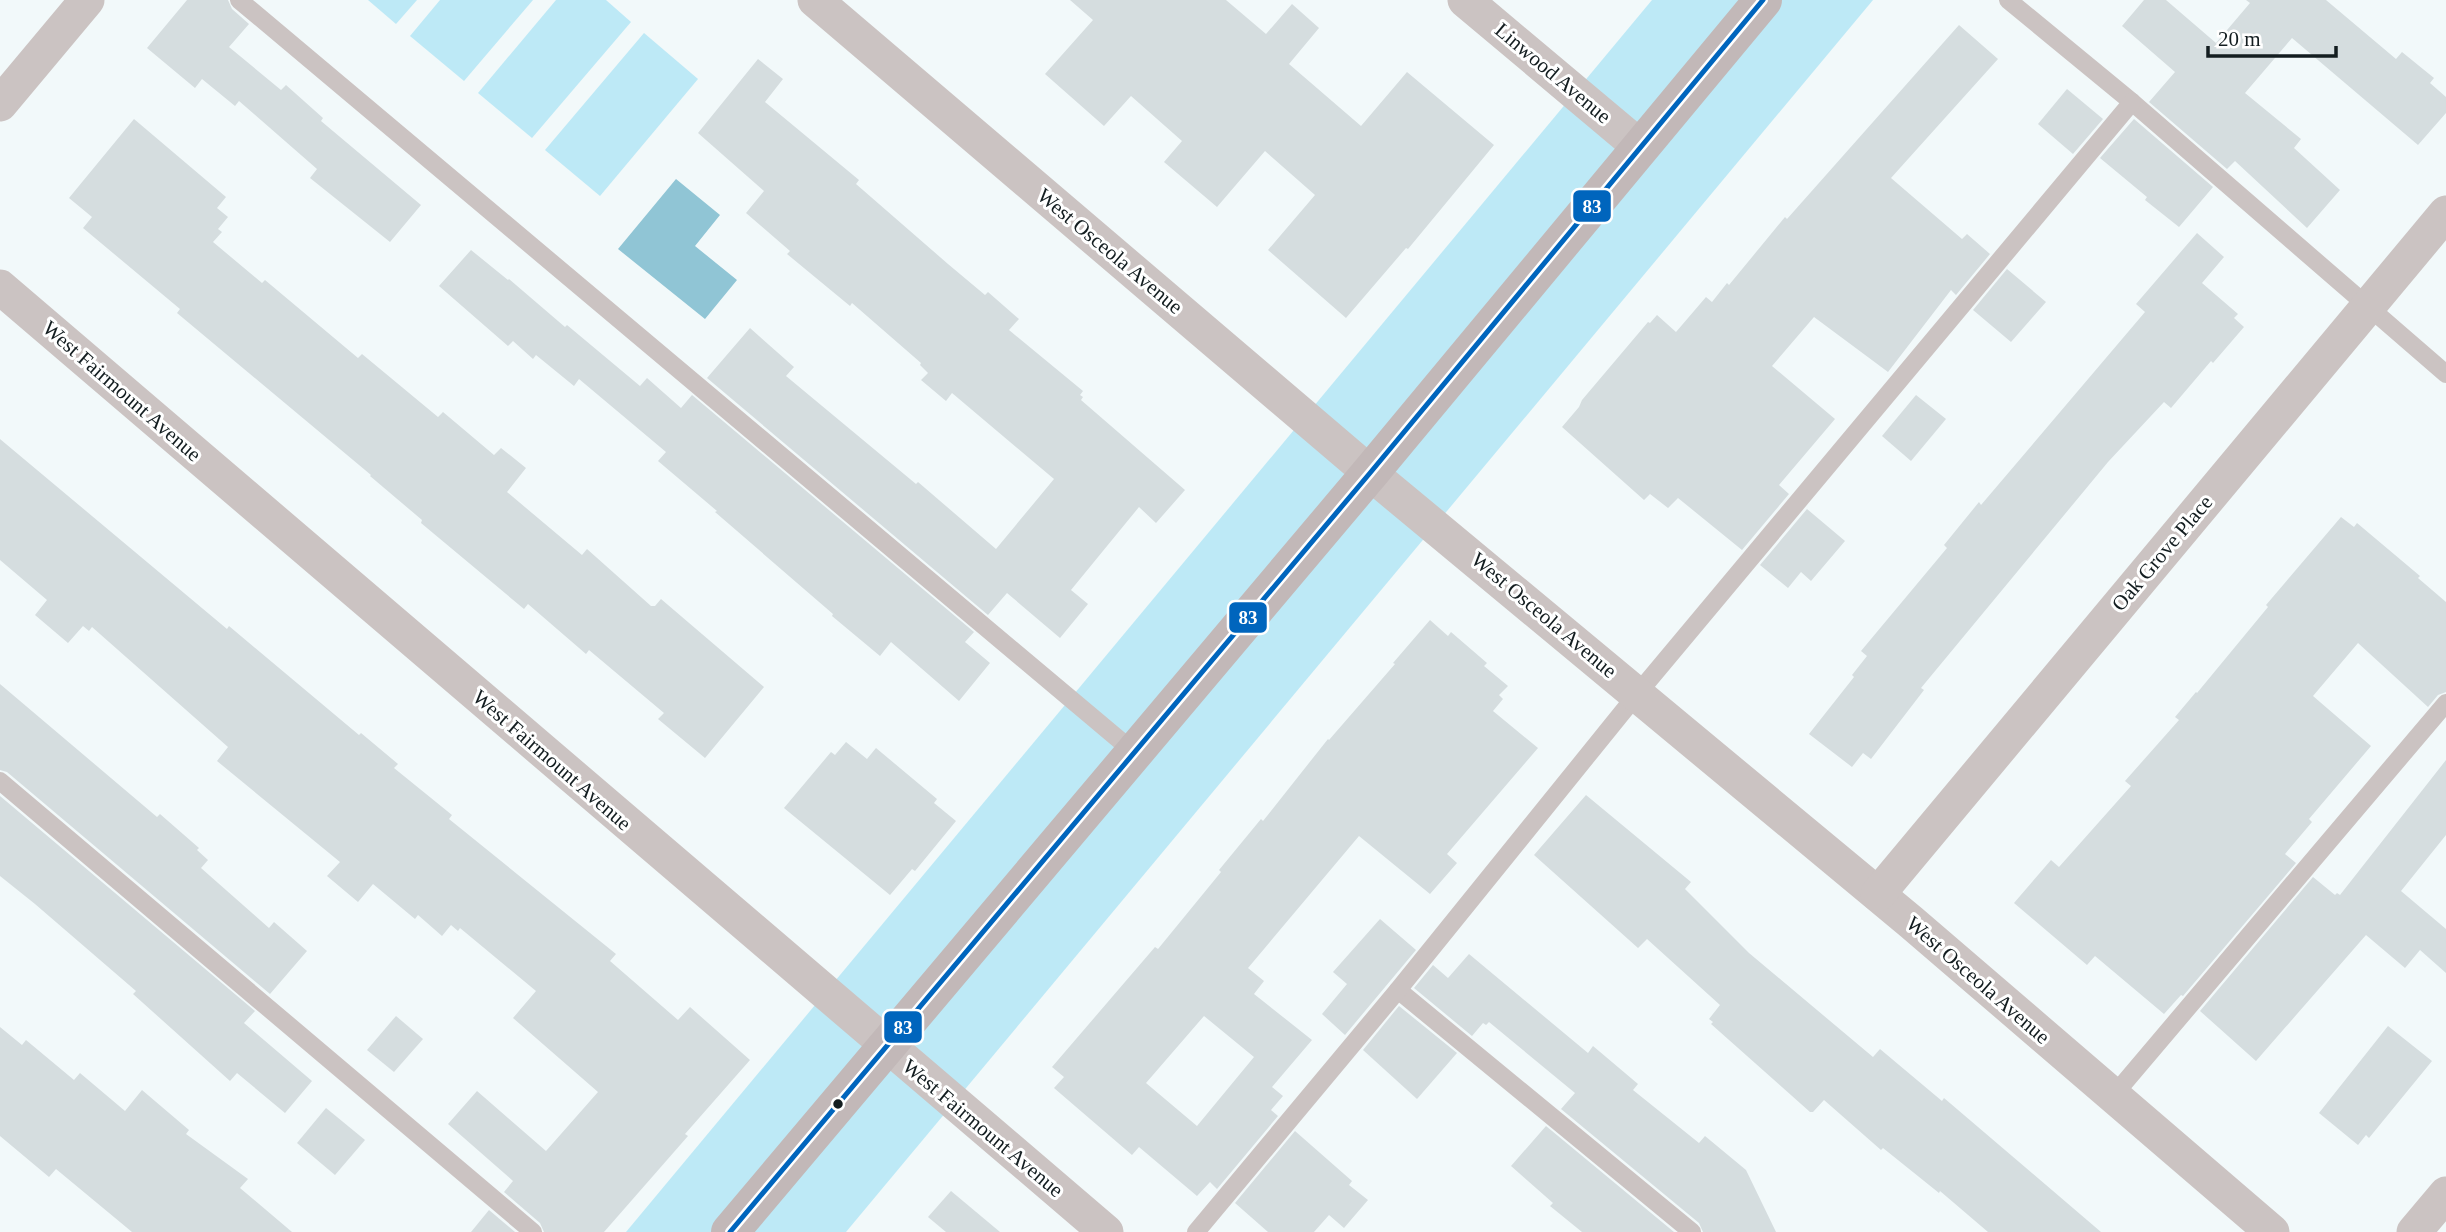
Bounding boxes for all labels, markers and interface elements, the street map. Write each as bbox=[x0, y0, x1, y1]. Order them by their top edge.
scale bar bbox=[2208, 14, 2336, 58]
street label: Linwood Avenue bbox=[1490, 18, 1616, 128]
text: 20 m bbox=[2218, 27, 2261, 51]
street label: West Osceola Avenue bbox=[1032, 183, 1188, 319]
line badge: 83 bbox=[1572, 189, 1612, 223]
text: 83 bbox=[1583, 196, 1602, 217]
street label: West Fairmount Avenue bbox=[38, 316, 206, 466]
street label: Oak Grove Place bbox=[2107, 490, 2217, 616]
street label: West Osceola Avenue bbox=[1466, 547, 1622, 683]
line badge: 83 bbox=[1228, 601, 1268, 634]
text: 83 bbox=[1239, 607, 1258, 628]
street label: West Fairmount Avenue bbox=[468, 685, 636, 835]
street label: West Osceola Avenue bbox=[1901, 911, 2055, 1049]
line badge: 83 bbox=[883, 1010, 923, 1044]
text: 83 bbox=[894, 1017, 913, 1038]
street label: West Fairmount Avenue bbox=[898, 1054, 1068, 1202]
unlabelled marker bbox=[831, 1097, 845, 1111]

